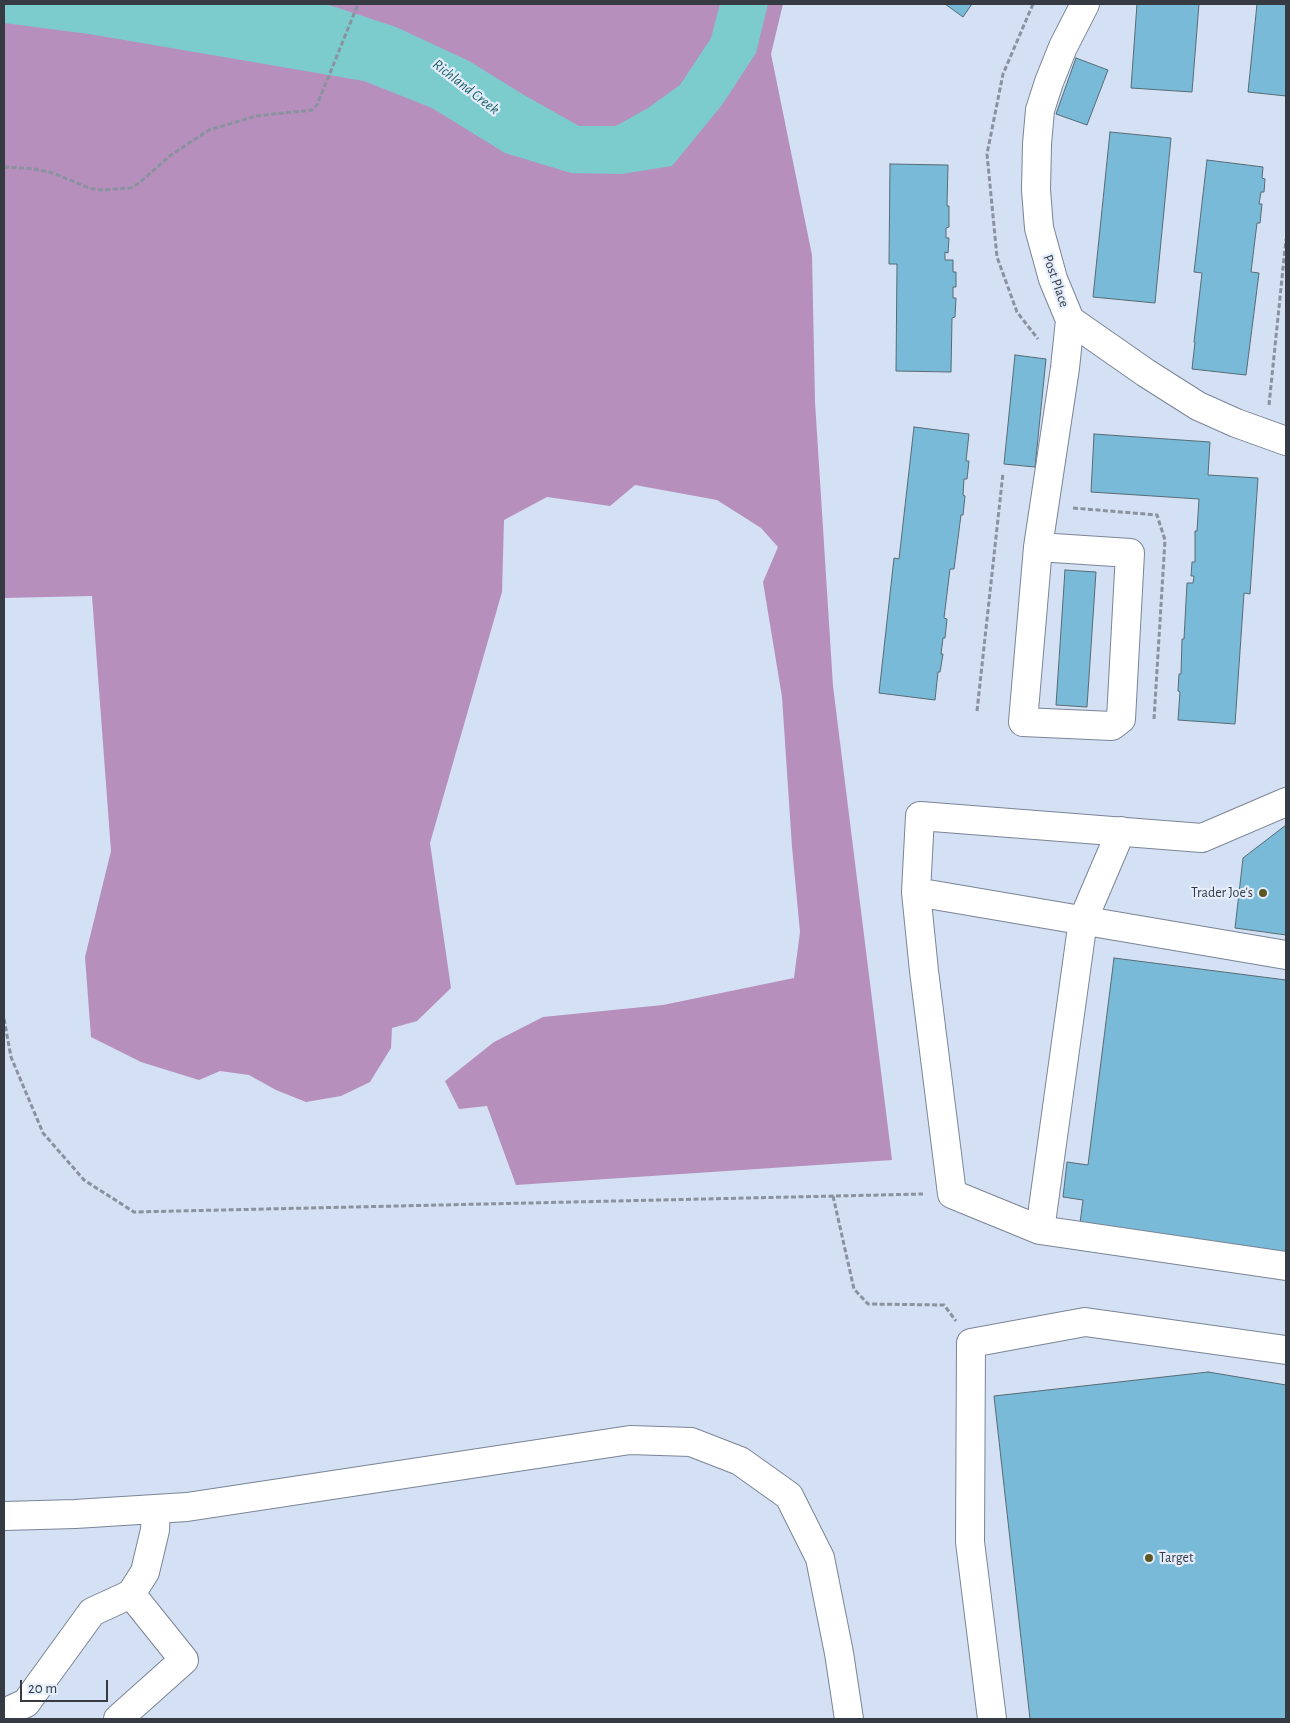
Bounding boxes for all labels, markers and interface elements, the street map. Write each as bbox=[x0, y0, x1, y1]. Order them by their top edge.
water label: Richland Creek bbox=[429, 55, 503, 119]
street label: Post Place bbox=[1039, 252, 1073, 310]
place label: Trader Joe's bbox=[1191, 885, 1253, 901]
marker: Trader Joe's bbox=[1257, 887, 1269, 899]
place label: Target bbox=[1159, 1550, 1194, 1566]
marker: Target bbox=[1143, 1552, 1155, 1564]
scale bar bbox=[22, 1670, 110, 1702]
text: 20 m bbox=[28, 1681, 57, 1696]

